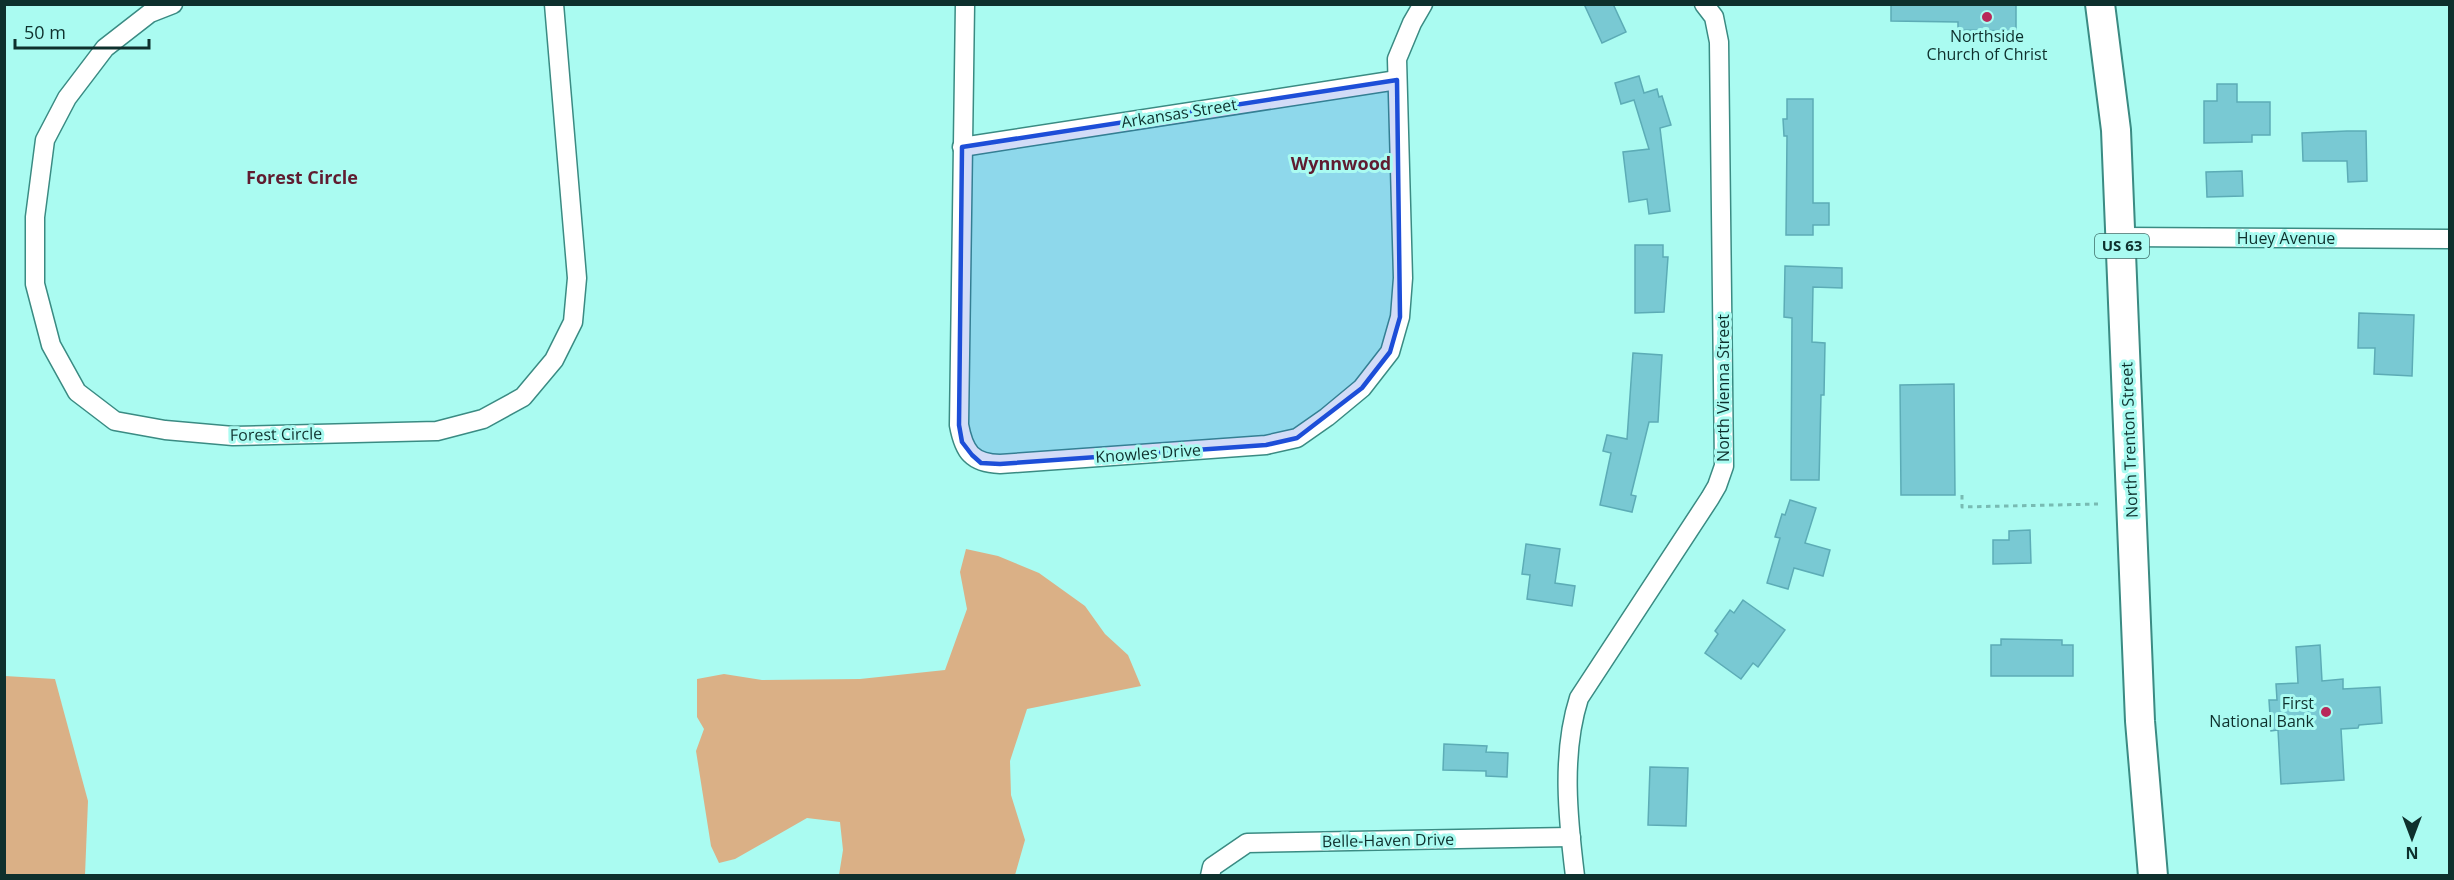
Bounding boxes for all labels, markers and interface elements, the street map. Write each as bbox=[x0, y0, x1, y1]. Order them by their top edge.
marker: Northside Church of Christ bbox=[1980, 10, 1994, 24]
scale bar bbox=[15, 12, 148, 50]
text: 50 m bbox=[24, 20, 66, 44]
place label: Northside Church of Christ bbox=[1927, 25, 2048, 65]
street label: Arkansas Street bbox=[1120, 93, 1239, 133]
district label: Wynnwood bbox=[1291, 151, 1391, 175]
district label: Forest Circle bbox=[246, 165, 358, 189]
street label: Huey Avenue bbox=[2237, 227, 2335, 249]
road number: US 63 bbox=[2095, 234, 2149, 258]
street label: North Vienna Street bbox=[1712, 314, 1734, 462]
street label: North Trenton Street bbox=[2115, 361, 2143, 518]
street label: Forest Circle bbox=[230, 422, 322, 446]
street label: Knowles Drive bbox=[1095, 438, 1201, 468]
place label: First National Bank bbox=[2209, 692, 2315, 732]
marker: First National Bank bbox=[2319, 705, 2333, 719]
north arrow bbox=[2382, 808, 2442, 868]
street label: Belle-Haven Drive bbox=[1322, 828, 1454, 852]
text: N bbox=[2405, 842, 2419, 864]

